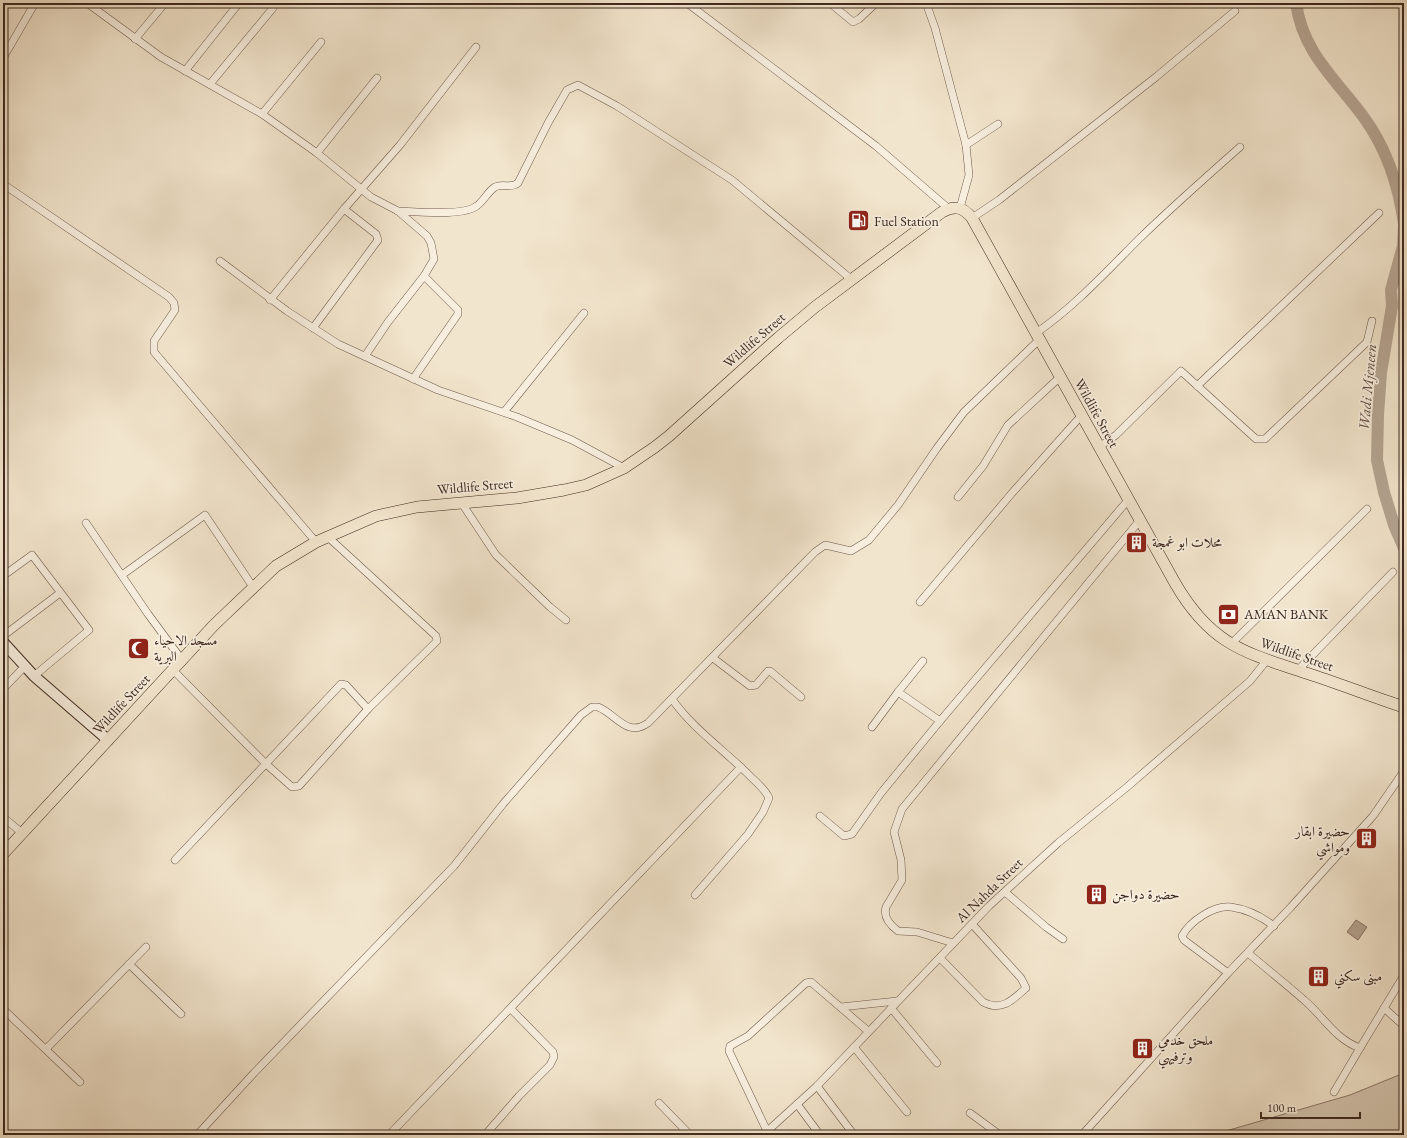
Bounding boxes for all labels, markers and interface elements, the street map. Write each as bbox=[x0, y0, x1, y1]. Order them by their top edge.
fuel station icon: Fuel Station bbox=[846, 208, 872, 234]
place label: Fuel Station bbox=[874, 212, 939, 230]
street label: Wildlife Street bbox=[719, 308, 789, 372]
water label: Wadi Mjeneen bbox=[1354, 343, 1380, 431]
street label: Wildlife Street bbox=[1071, 375, 1124, 451]
street label: Wildlife Street bbox=[436, 474, 514, 498]
building icon: محلات ابو غمجة bbox=[1123, 529, 1149, 555]
place label: محلات ابو غمجة bbox=[1152, 533, 1222, 551]
bank icon: AMAN BANK bbox=[1215, 601, 1241, 627]
place label: AMAN BANK bbox=[1243, 605, 1329, 623]
place label: مسجد الاحياء البرية bbox=[154, 631, 217, 665]
street label: Wildlife Street bbox=[1258, 633, 1337, 675]
mosque icon: مسجد الاحياء البرية bbox=[125, 635, 151, 661]
street label: Wildlife Street bbox=[88, 670, 154, 738]
place label: حضيرة ابقار ومواشي bbox=[1293, 822, 1350, 861]
building icon: حضيرة ابقار ومواشي bbox=[1353, 826, 1379, 852]
street label: Al Nahda Street bbox=[951, 853, 1027, 927]
building icon: حضيرة دواجن bbox=[1084, 881, 1110, 907]
place label: حضيرة دواجن bbox=[1112, 885, 1180, 904]
building icon: مبنى سكني bbox=[1305, 963, 1331, 989]
place label: مبنى سكني bbox=[1334, 967, 1382, 989]
place label: ملحق خدمي وترفيهي bbox=[1158, 1031, 1213, 1069]
building icon: ملحق خدمي وترفيهي bbox=[1129, 1035, 1155, 1061]
scale bar bbox=[1261, 1094, 1360, 1120]
text: 100 m bbox=[1267, 1100, 1297, 1116]

